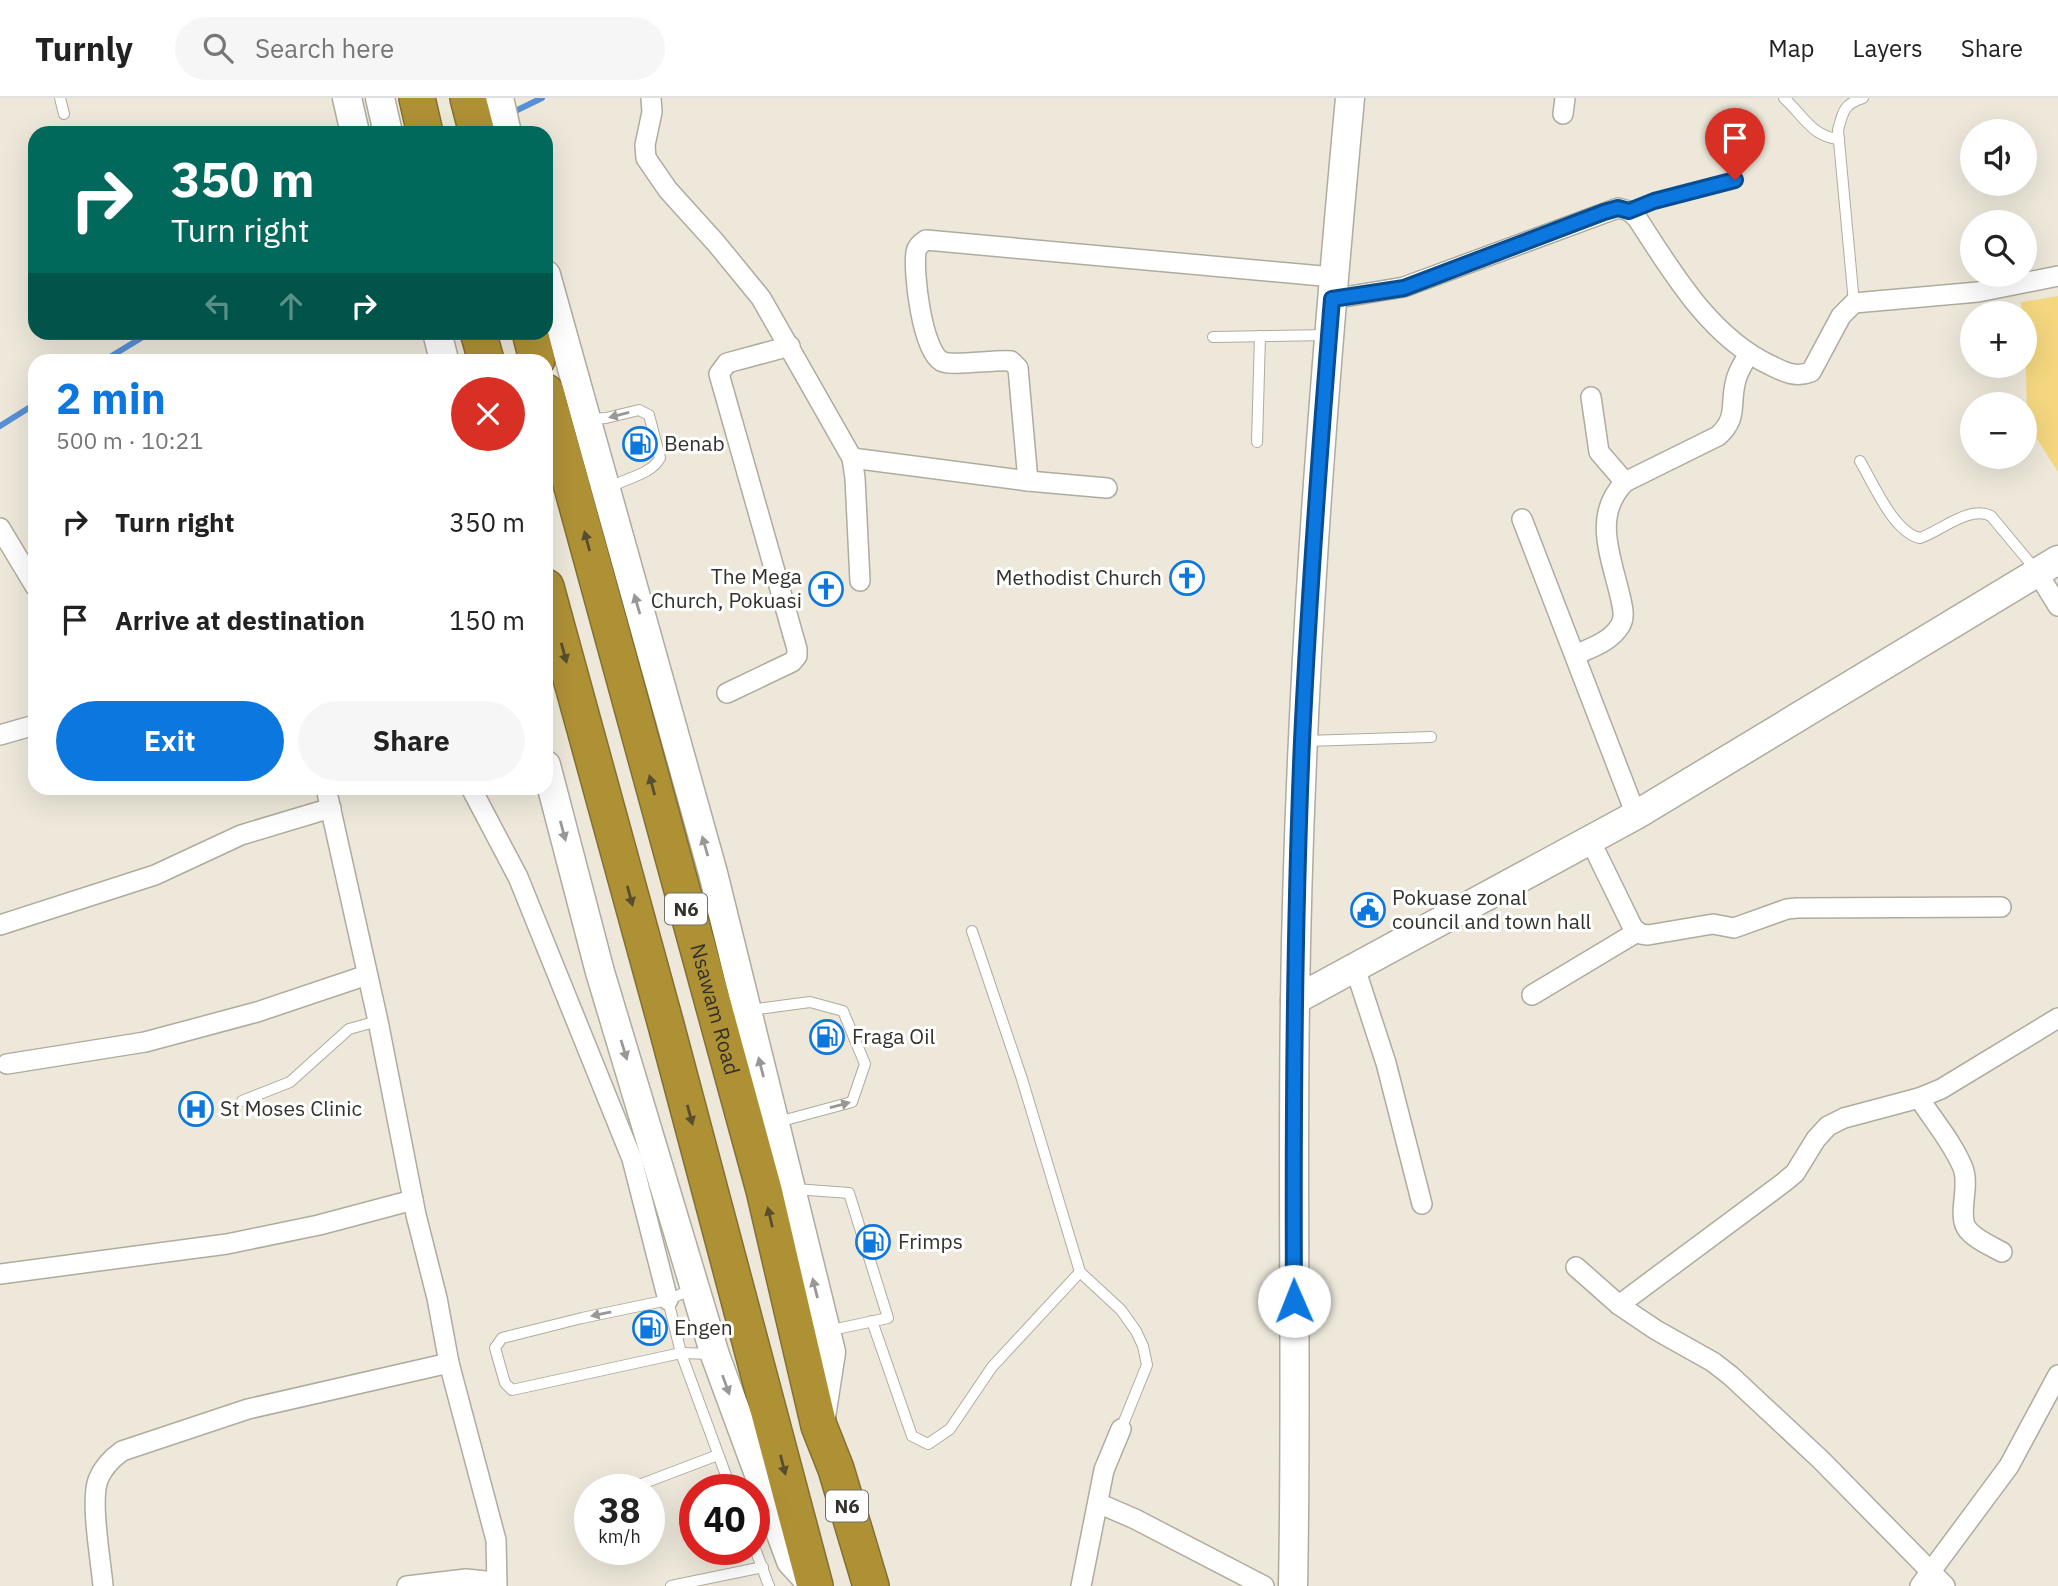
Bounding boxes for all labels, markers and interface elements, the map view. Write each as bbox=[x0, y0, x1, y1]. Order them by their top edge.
search box bbox=[175, 17, 665, 80]
text: Turnly bbox=[35, 27, 133, 70]
icon: search bbox=[199, 29, 237, 67]
text: Search here bbox=[255, 31, 394, 65]
text: Map bbox=[1768, 32, 1815, 64]
text: Layers bbox=[1853, 32, 1923, 64]
text: Share bbox=[1961, 32, 2023, 64]
pin bbox=[1705, 108, 1765, 180]
icon: arrive bbox=[1716, 119, 1754, 157]
map controls bbox=[1960, 119, 2037, 469]
button: sound bbox=[1960, 119, 2037, 196]
text: 350 m bbox=[171, 147, 315, 210]
icon: right bbox=[56, 154, 147, 245]
text: Turn right bbox=[171, 209, 309, 251]
button: search bbox=[1960, 210, 2037, 287]
icon: left bbox=[199, 287, 237, 325]
icon: ahead bbox=[272, 287, 310, 325]
icon: right bbox=[345, 287, 383, 325]
button: + bbox=[1960, 301, 2037, 378]
text: 2 min bbox=[56, 371, 166, 426]
button: close bbox=[451, 377, 525, 451]
button: − bbox=[1960, 392, 2037, 469]
one-way arrow bbox=[608, 410, 630, 421]
text: 500 m · 10:21 bbox=[56, 425, 203, 455]
fuel station icon: Benab bbox=[621, 425, 659, 463]
place label: Benab bbox=[664, 429, 725, 457]
icon: right bbox=[56, 503, 94, 541]
text: Turn right bbox=[115, 505, 234, 539]
text: 350 m bbox=[449, 505, 525, 539]
one-way arrow bbox=[581, 530, 591, 551]
church icon: Methodist Church bbox=[1168, 559, 1206, 597]
place label: The Mega Church, Pokuasi bbox=[651, 562, 802, 614]
place label: Methodist Church bbox=[996, 563, 1162, 591]
church icon: The Mega Church, Pokuasi bbox=[807, 570, 845, 608]
one-way arrow bbox=[631, 593, 641, 614]
icon: arrive bbox=[56, 601, 94, 639]
text: Arrive at destination bbox=[115, 603, 365, 637]
text: 150 m bbox=[449, 603, 525, 637]
one-way arrow bbox=[559, 643, 569, 664]
button: Exit bbox=[56, 701, 284, 781]
button: Share bbox=[298, 701, 525, 781]
one-way arrow bbox=[647, 774, 657, 795]
one-way arrow bbox=[558, 820, 569, 842]
one-way arrow bbox=[699, 835, 710, 857]
place label: Pokuase zonal council and town hall bbox=[1392, 883, 1592, 935]
one-way arrow bbox=[625, 885, 636, 907]
public building icon: Pokuase zonal council and town hall bbox=[1349, 891, 1387, 929]
road number: N6 bbox=[665, 894, 707, 924]
street label: Nsawam Road bbox=[684, 940, 747, 1078]
fuel station icon: Fraga Oil bbox=[808, 1018, 846, 1056]
place label: Fraga Oil bbox=[852, 1022, 935, 1050]
one-way arrow bbox=[619, 1039, 629, 1060]
one-way arrow bbox=[755, 1056, 766, 1078]
hospital icon: St Moses Clinic bbox=[177, 1090, 215, 1128]
place label: St Moses Clinic bbox=[220, 1094, 362, 1122]
one-way arrow bbox=[829, 1099, 851, 1110]
one-way arrow bbox=[685, 1104, 696, 1126]
one-way arrow bbox=[764, 1206, 775, 1228]
fuel station icon: Frimps bbox=[854, 1223, 892, 1261]
place label: Frimps bbox=[898, 1227, 963, 1255]
position arrow bbox=[1257, 1264, 1331, 1338]
one-way arrow bbox=[809, 1276, 820, 1298]
one-way arrow bbox=[590, 1308, 612, 1319]
fuel station icon: Engen bbox=[631, 1309, 669, 1347]
place label: Engen bbox=[674, 1313, 733, 1341]
one-way arrow bbox=[721, 1374, 732, 1395]
one-way arrow bbox=[778, 1454, 789, 1476]
speed limit sign: 40 bbox=[679, 1474, 770, 1565]
text: 38 bbox=[598, 1487, 641, 1533]
road number: N6 bbox=[826, 1490, 868, 1522]
text: km/h bbox=[598, 1525, 641, 1548]

